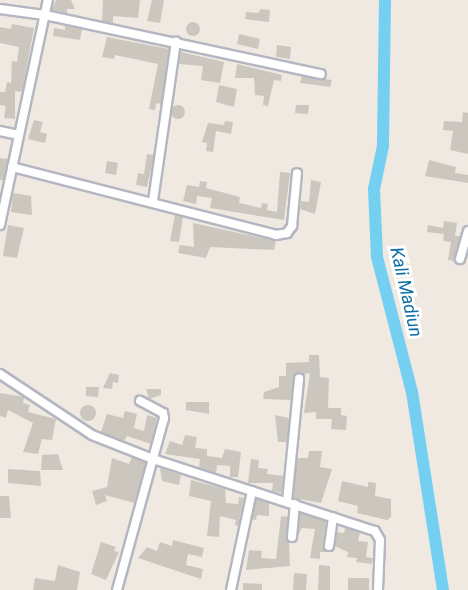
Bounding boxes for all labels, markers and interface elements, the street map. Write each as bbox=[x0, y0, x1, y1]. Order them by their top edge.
water label: Kali Madiun bbox=[385, 245, 427, 339]

